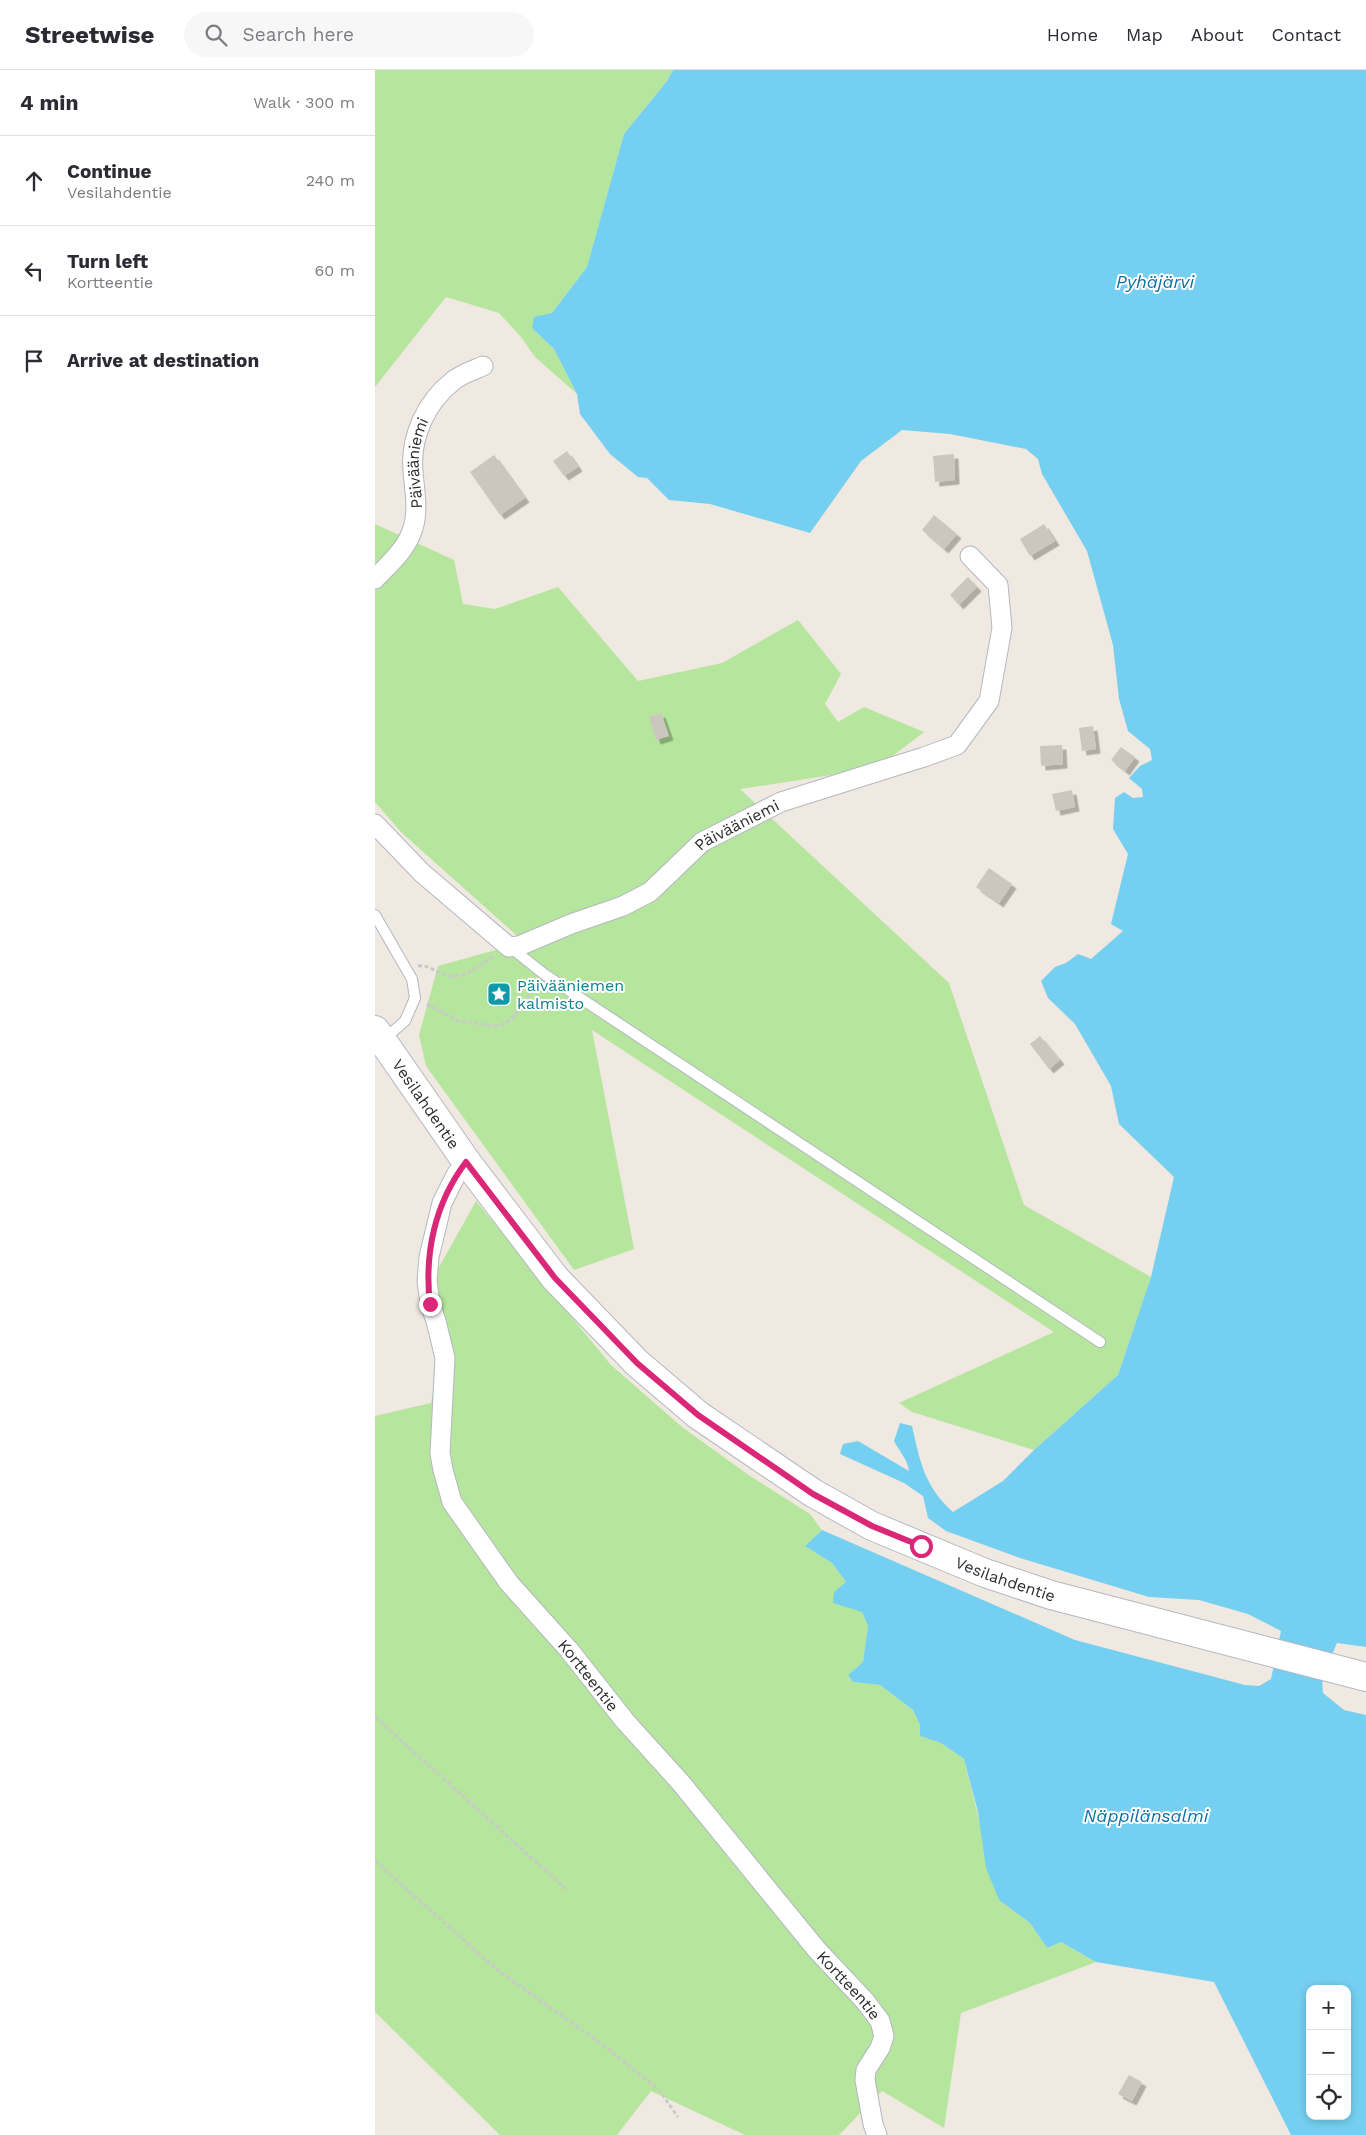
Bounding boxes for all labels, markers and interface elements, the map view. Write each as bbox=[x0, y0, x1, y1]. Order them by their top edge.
search box bbox=[184, 12, 534, 57]
text: Streetwise bbox=[25, 21, 154, 49]
icon: search bbox=[202, 21, 230, 49]
text: Search here bbox=[242, 23, 354, 46]
text: Home bbox=[1047, 24, 1098, 45]
text: Map bbox=[1126, 24, 1163, 45]
text: About bbox=[1191, 24, 1243, 45]
text: Contact bbox=[1271, 24, 1341, 45]
text: 4 min bbox=[20, 90, 78, 115]
text: Walk · 300 m bbox=[253, 93, 355, 112]
text: Continue bbox=[67, 160, 151, 183]
icon: ahead bbox=[20, 167, 48, 195]
text: 240 m bbox=[306, 171, 355, 190]
text: Vesilahdentie bbox=[67, 183, 172, 202]
text: Turn left bbox=[67, 250, 148, 273]
icon: left bbox=[20, 257, 48, 285]
text: 60 m bbox=[315, 261, 355, 280]
water label: Pyhäjärvi bbox=[1116, 271, 1195, 292]
text: Kortteentie bbox=[67, 273, 153, 292]
icon: arrive bbox=[20, 347, 48, 375]
text: Arrive at destination bbox=[67, 349, 259, 372]
street label: Päivääniemi bbox=[404, 414, 432, 509]
street label: Päivääniemi bbox=[690, 796, 782, 854]
place label: Päivääniemen kalmisto bbox=[517, 976, 624, 1013]
place icon: Päivääniemen kalmisto bbox=[486, 981, 512, 1007]
street label: Vesilahdentie bbox=[388, 1056, 464, 1153]
route end bbox=[419, 1293, 442, 1316]
route start bbox=[910, 1535, 933, 1558]
street label: Vesilahdentie bbox=[952, 1553, 1058, 1606]
street label: Kortteentie bbox=[554, 1636, 623, 1715]
water label: Näppilänsalmi bbox=[1084, 1805, 1210, 1826]
street label: Kortteentie bbox=[813, 1947, 885, 2024]
map controls bbox=[1306, 1985, 1351, 2120]
button: + bbox=[1306, 1985, 1351, 2030]
button: − bbox=[1306, 2030, 1351, 2075]
button: locate bbox=[1306, 2075, 1351, 2120]

